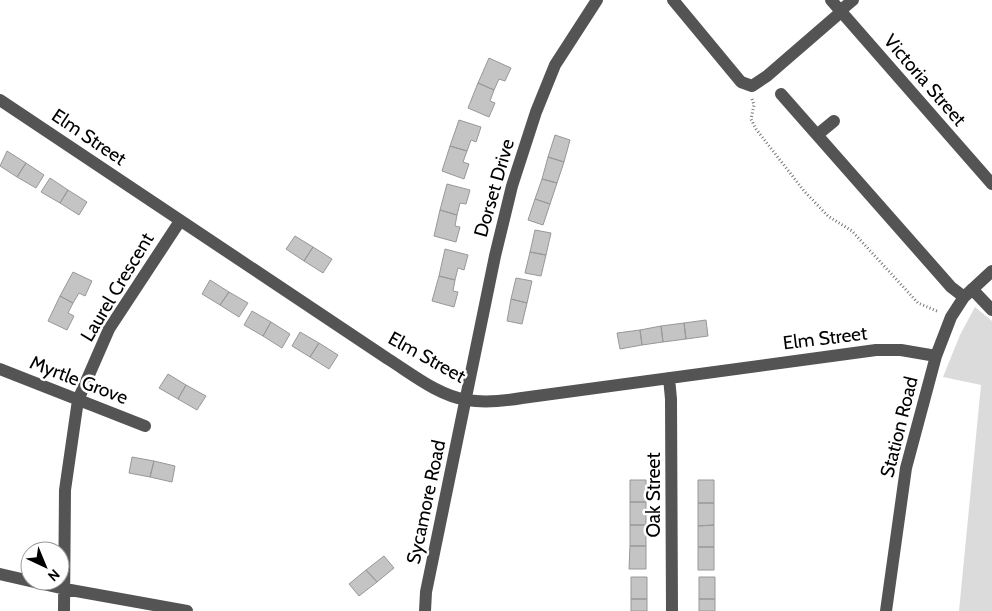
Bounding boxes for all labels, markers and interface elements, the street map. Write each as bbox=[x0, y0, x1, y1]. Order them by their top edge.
street label: Victoria Street bbox=[879, 29, 972, 131]
street label: Elm Street bbox=[47, 104, 131, 171]
street label: Dorset Drive bbox=[469, 136, 519, 240]
street label: Laurel Crescent bbox=[76, 228, 159, 346]
street label: Elm Street bbox=[782, 321, 869, 355]
street label: Elm Street bbox=[384, 326, 470, 388]
street label: Myrtle Grove bbox=[27, 351, 131, 409]
street label: Station Road bbox=[875, 374, 923, 480]
street label: Sycamore Road bbox=[402, 438, 450, 566]
street label: Oak Street bbox=[642, 452, 665, 538]
north arrow bbox=[20, 541, 70, 591]
text: N bbox=[44, 565, 64, 585]

